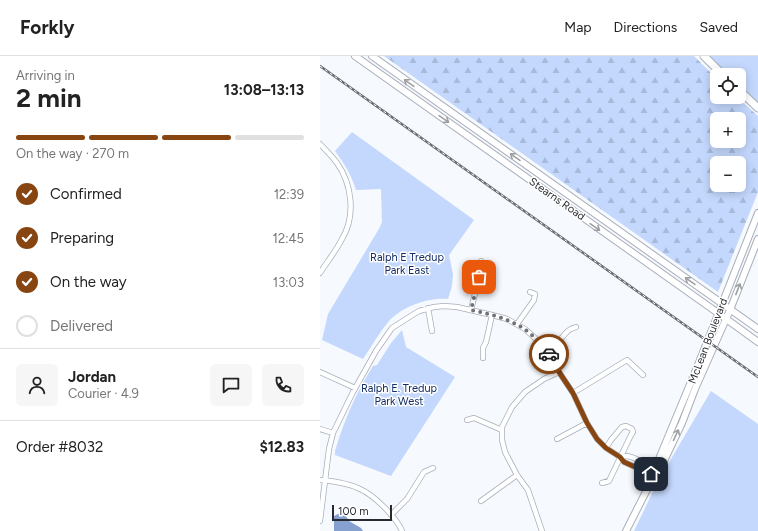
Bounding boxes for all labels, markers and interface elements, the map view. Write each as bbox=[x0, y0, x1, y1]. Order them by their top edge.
text: Forkly bbox=[20, 16, 74, 39]
text: Map bbox=[564, 19, 592, 36]
text: Directions bbox=[614, 19, 677, 36]
text: Saved bbox=[699, 19, 738, 36]
text: Arriving in bbox=[16, 68, 75, 83]
map controls bbox=[710, 68, 746, 192]
button: locate bbox=[710, 68, 746, 104]
one-way arrow bbox=[404, 78, 415, 87]
text: 13:08–13:13 bbox=[224, 81, 304, 99]
text: 2 min bbox=[16, 82, 82, 114]
button: + bbox=[710, 112, 746, 148]
one-way arrow bbox=[438, 115, 449, 123]
text: On the way · 270 m bbox=[16, 146, 129, 161]
one-way arrow bbox=[510, 153, 521, 161]
button: − bbox=[710, 156, 746, 192]
street label: Stearns Road bbox=[526, 175, 588, 223]
icon: check bbox=[16, 183, 38, 205]
text: Confirmed bbox=[50, 185, 122, 203]
text: 12:39 bbox=[274, 187, 304, 202]
one-way arrow bbox=[590, 223, 601, 231]
icon: check bbox=[16, 227, 38, 249]
text: Preparing bbox=[50, 229, 114, 247]
text: 12:45 bbox=[273, 231, 304, 246]
park label: Ralph E Tredup Park East bbox=[370, 251, 444, 277]
pin bbox=[462, 260, 496, 294]
icon: bag bbox=[468, 266, 490, 288]
icon: check bbox=[16, 271, 38, 293]
text: On the way bbox=[50, 273, 127, 291]
text: 13:03 bbox=[273, 275, 304, 290]
one-way arrow bbox=[685, 277, 696, 285]
one-way arrow bbox=[735, 284, 743, 296]
street label: McLean Boulevard bbox=[686, 296, 730, 386]
text: Delivered bbox=[50, 317, 113, 335]
courier bbox=[529, 334, 569, 374]
icon: car bbox=[538, 343, 560, 365]
button: person bbox=[16, 364, 58, 406]
button: chat bbox=[210, 364, 252, 406]
button: phone bbox=[262, 364, 304, 406]
text: Jordan bbox=[68, 368, 116, 386]
park label: Ralph E. Tredup Park West bbox=[361, 382, 438, 408]
text: Courier · 4.9 bbox=[68, 386, 139, 401]
one-way arrow bbox=[673, 429, 681, 441]
text: Order #8032 bbox=[16, 438, 103, 456]
text: $12.83 bbox=[259, 438, 304, 456]
pin bbox=[634, 457, 668, 491]
icon: home bbox=[640, 463, 662, 485]
scale bar bbox=[332, 503, 392, 522]
text: 100 m bbox=[338, 505, 369, 518]

